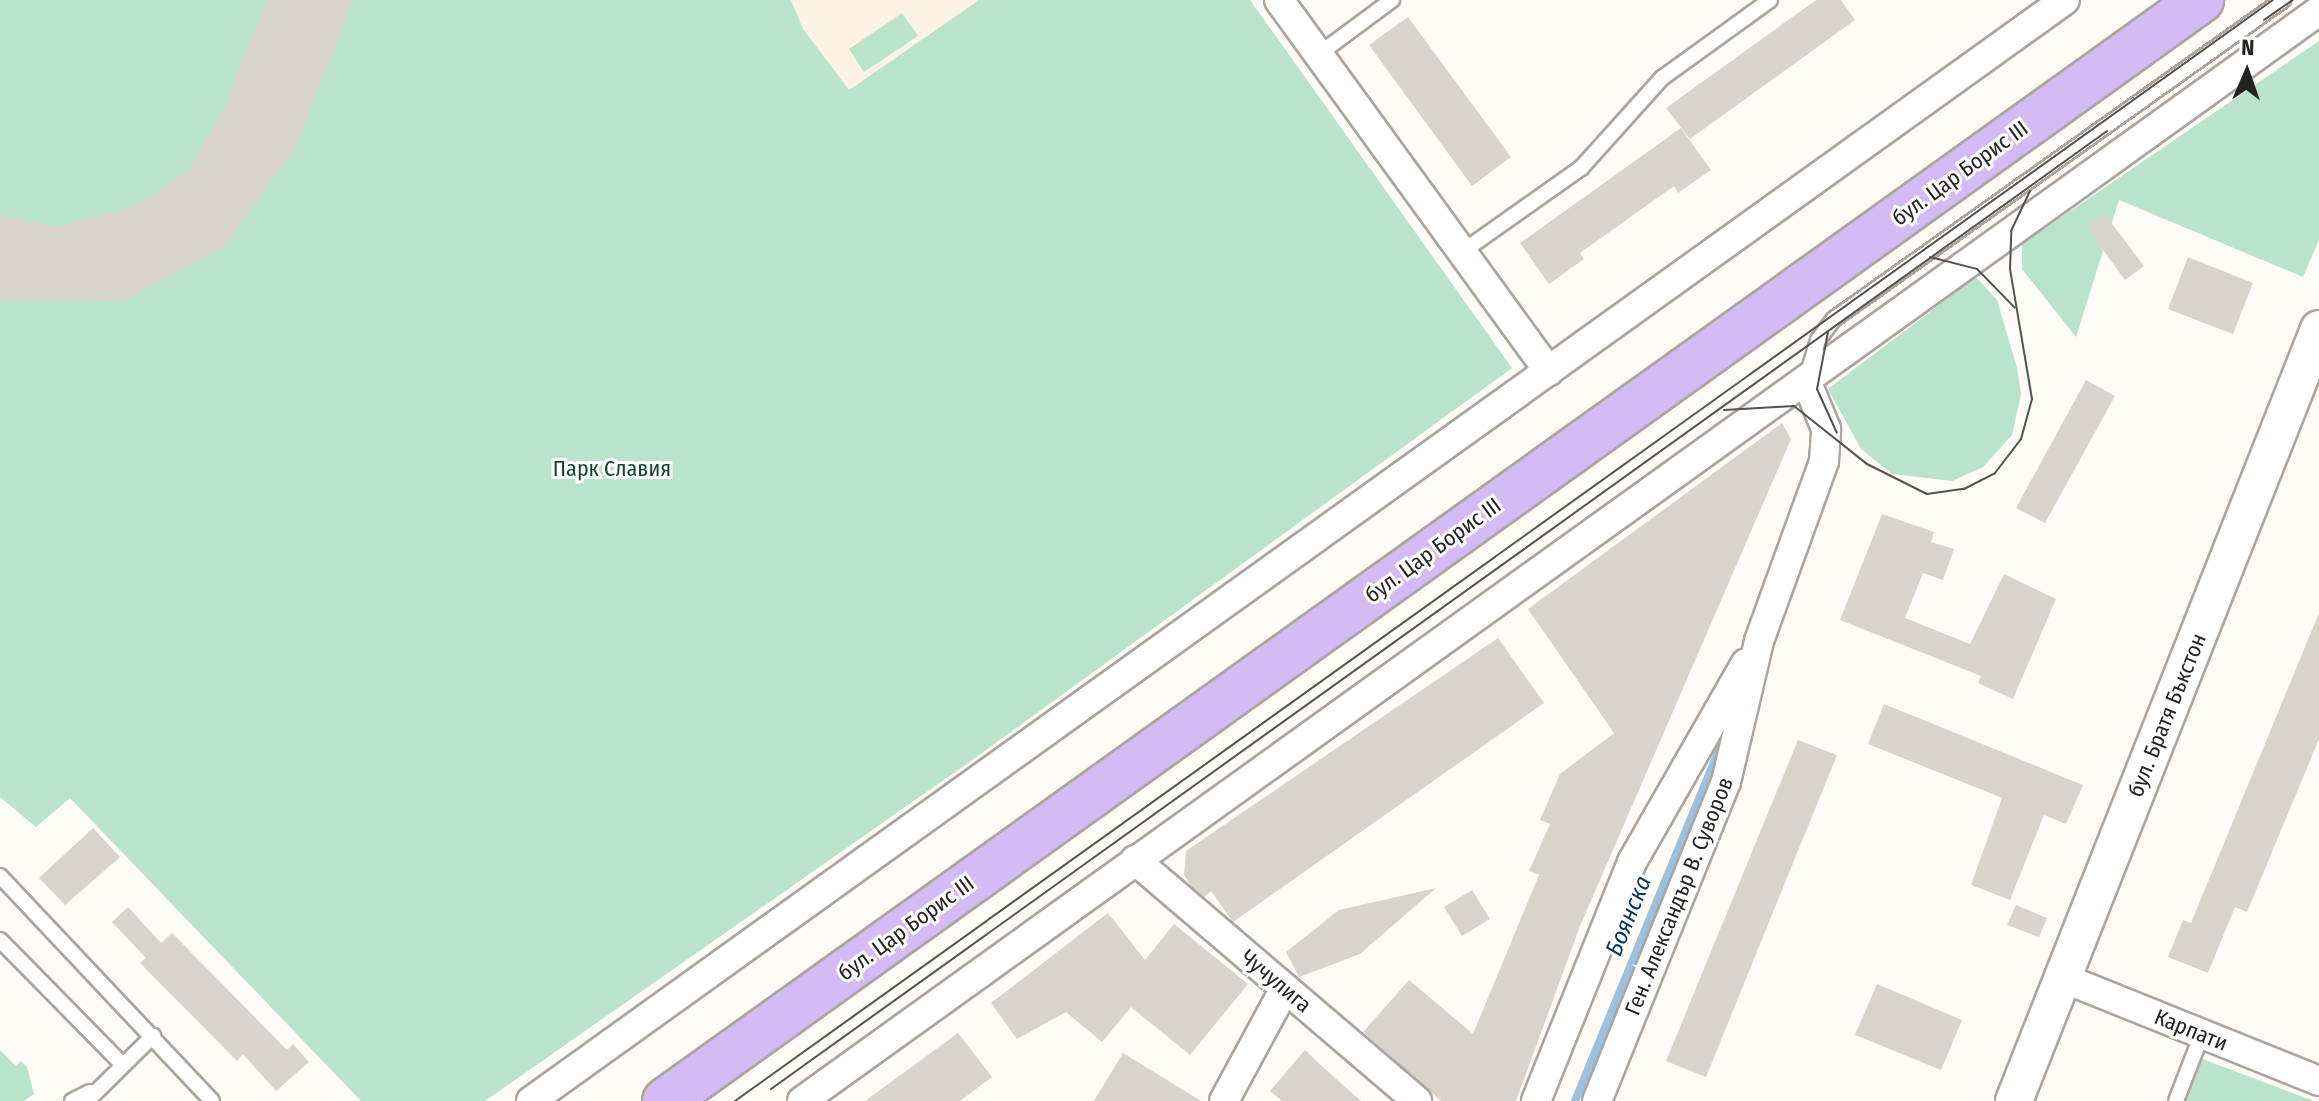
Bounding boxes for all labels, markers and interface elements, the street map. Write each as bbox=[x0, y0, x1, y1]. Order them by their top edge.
north arrow bbox=[2207, 32, 2287, 112]
text: N bbox=[2241, 34, 2255, 61]
street label: бул. Цар Борис III bbox=[1887, 115, 2033, 231]
park label: Парк Славия bbox=[553, 456, 671, 482]
street label: бул. Цар Борис III bbox=[1360, 492, 1506, 608]
street label: бул. Братя Бъкстон bbox=[2122, 629, 2212, 801]
street label: Ген. Александър В. Суворов bbox=[1619, 773, 1739, 1019]
street label: бул. Цар Борис III bbox=[833, 870, 979, 986]
water label: Боянска bbox=[1600, 872, 1658, 960]
street label: Чучулига bbox=[1235, 944, 1317, 1018]
street label: Карпати bbox=[2150, 1003, 2232, 1057]

